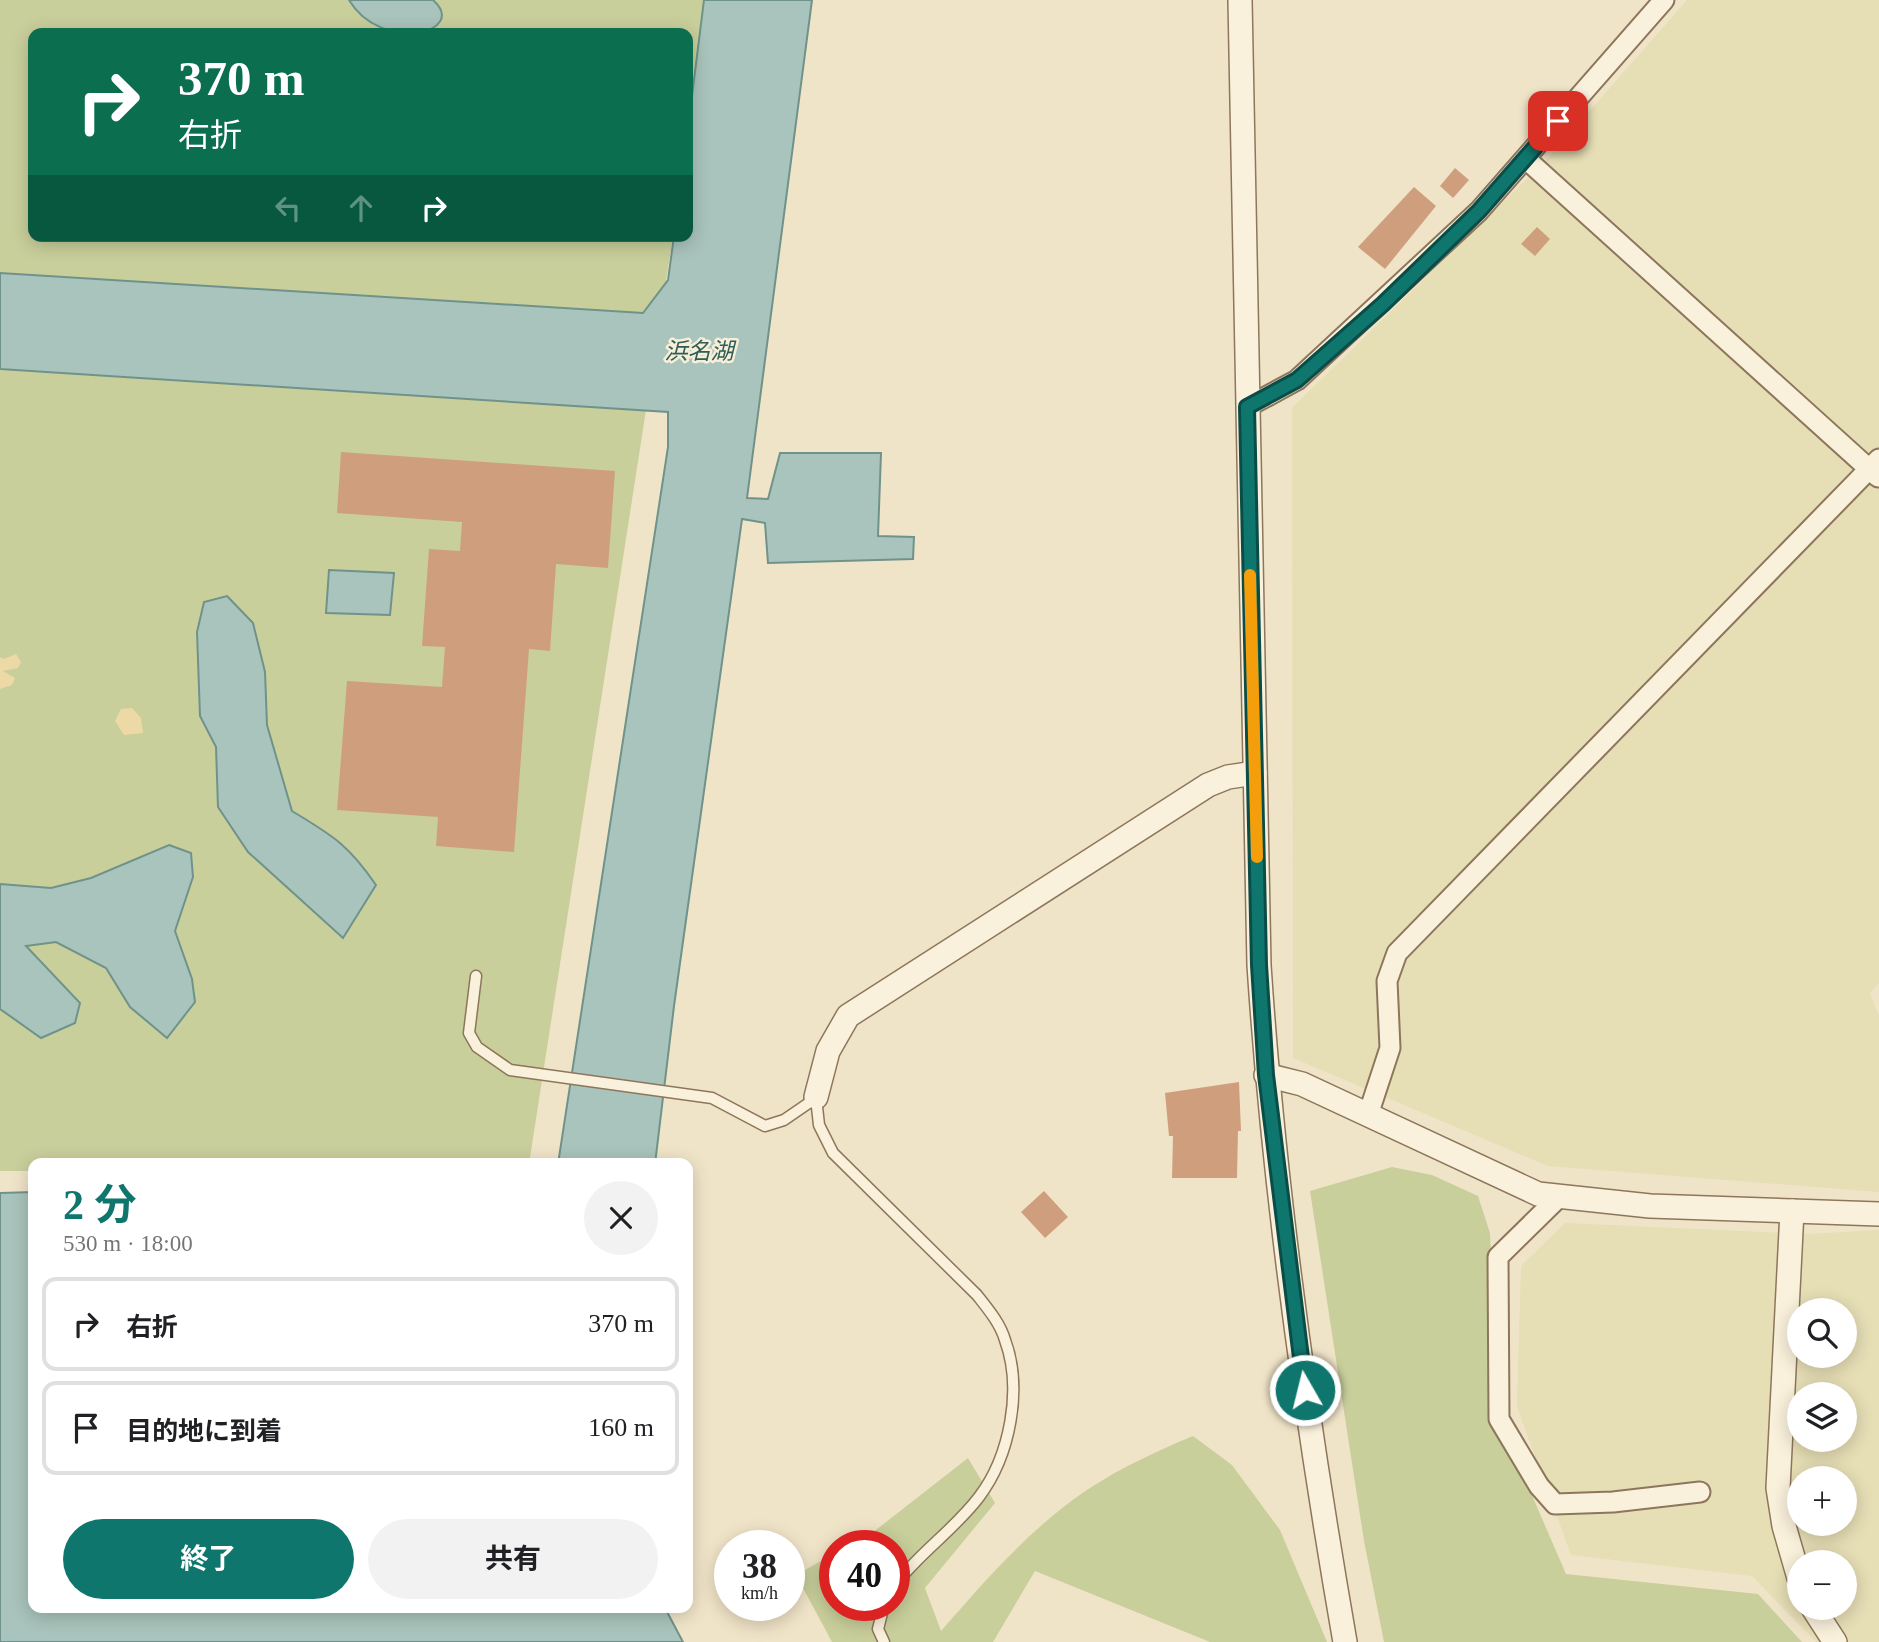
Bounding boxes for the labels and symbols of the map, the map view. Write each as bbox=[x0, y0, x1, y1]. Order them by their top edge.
pin bbox=[1528, 91, 1588, 151]
water label: 浜名湖 bbox=[665, 339, 737, 364]
position arrow bbox=[1268, 1353, 1342, 1427]
speed limit sign: 40 bbox=[819, 1530, 910, 1621]

